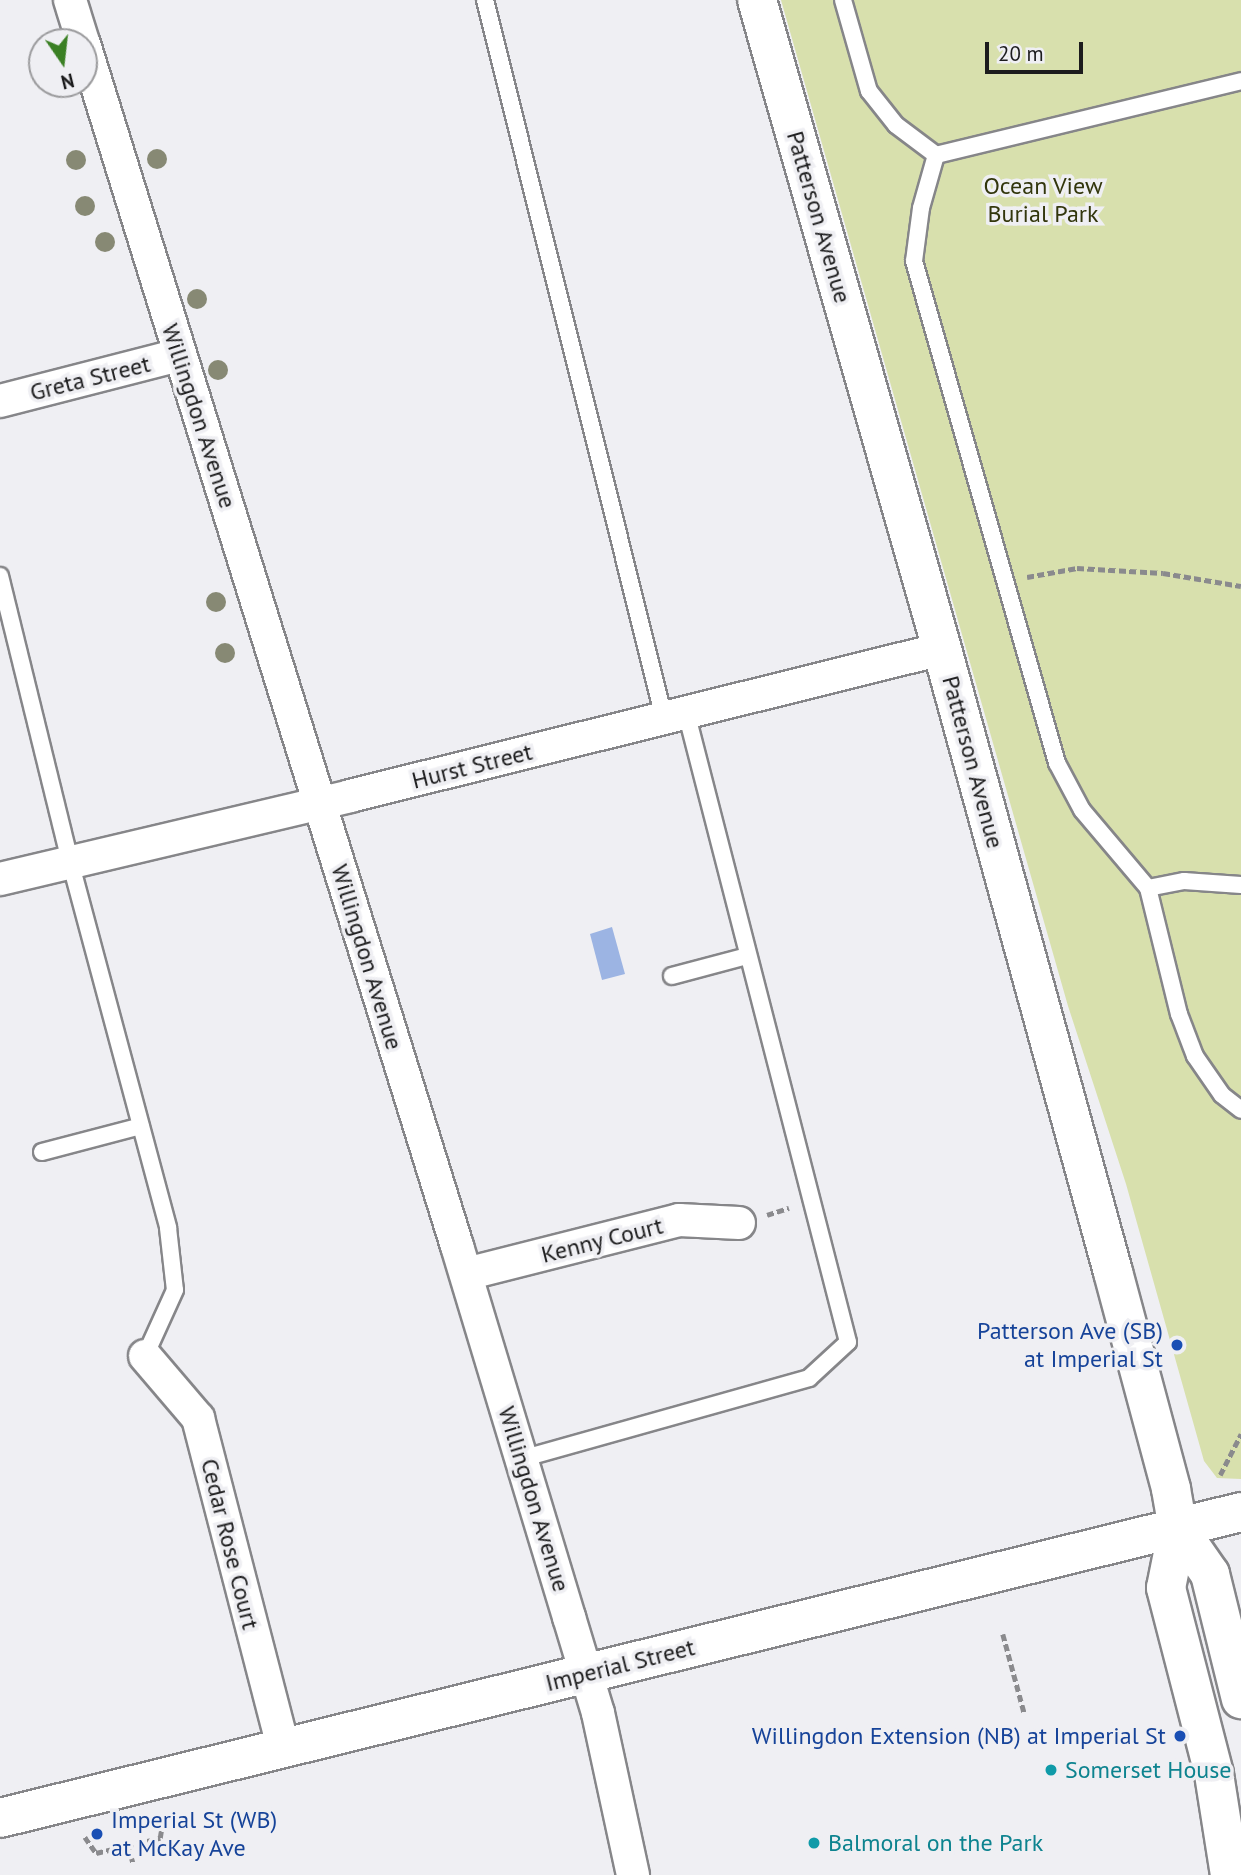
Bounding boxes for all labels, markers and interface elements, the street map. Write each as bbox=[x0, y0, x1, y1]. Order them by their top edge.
north arrow bbox=[28, 28, 98, 98]
scale bar bbox=[989, 28, 1087, 72]
text: 20 m bbox=[998, 40, 1044, 67]
text: N bbox=[59, 68, 77, 95]
street label: Patterson Avenue bbox=[781, 127, 857, 307]
park label: Ocean View Burial Park bbox=[983, 172, 1103, 228]
street label: Willingdon Avenue bbox=[155, 320, 243, 512]
street label: Greta Street bbox=[27, 349, 153, 407]
street label: Patterson Avenue bbox=[936, 672, 1010, 852]
street label: Hurst Street bbox=[409, 737, 535, 795]
street label: Willingdon Avenue bbox=[325, 860, 409, 1054]
street label: Kenny Court bbox=[538, 1211, 666, 1269]
place label: Patterson Ave (SB) at Imperial St bbox=[976, 1317, 1163, 1373]
marker: Patterson Ave (SB) at Imperial St bbox=[1169, 1337, 1185, 1353]
street label: Willingdon Avenue bbox=[492, 1402, 576, 1596]
street label: Cedar Rose Court bbox=[195, 1456, 265, 1632]
street label: Imperial Street bbox=[542, 1633, 698, 1697]
place label: Willingdon Extension (NB) at Imperial St bbox=[752, 1722, 1166, 1750]
marker: Willingdon Extension (NB) at Imperial St bbox=[1172, 1728, 1188, 1744]
place label: Somerset House bbox=[1065, 1756, 1232, 1784]
marker: Somerset House bbox=[1043, 1762, 1059, 1778]
place label: Imperial St (WB) at McKay Ave bbox=[111, 1806, 277, 1862]
marker: Imperial St (WB) at McKay Ave bbox=[89, 1826, 105, 1842]
place label: Balmoral on the Park bbox=[828, 1829, 1043, 1857]
marker: Balmoral on the Park bbox=[806, 1835, 822, 1851]

